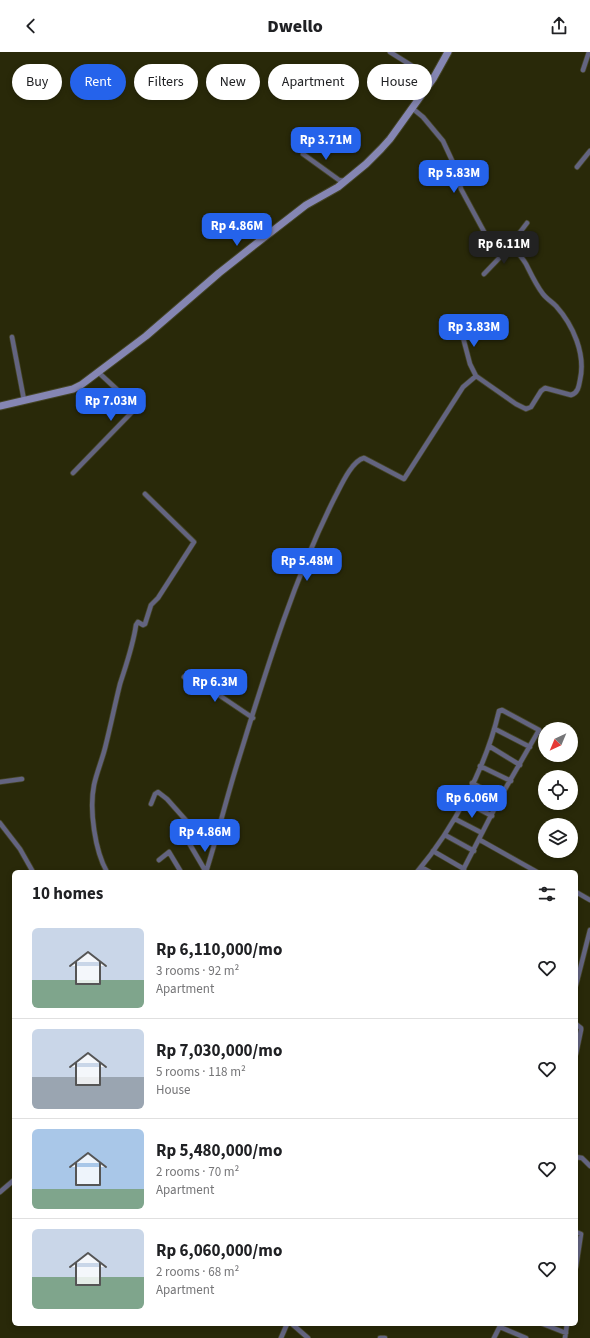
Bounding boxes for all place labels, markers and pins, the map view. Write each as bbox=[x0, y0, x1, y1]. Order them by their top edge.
pin: Rp 3.71M bbox=[285, 127, 367, 161]
pin: Rp 5.83M bbox=[413, 160, 495, 194]
pin: Rp 4.86M bbox=[196, 213, 278, 247]
pin: Rp 6.11M bbox=[463, 231, 545, 265]
pin: Rp 3.83M bbox=[433, 314, 515, 348]
pin: Rp 7.03M bbox=[70, 388, 152, 422]
pin: Rp 5.48M bbox=[266, 548, 348, 582]
pin: Rp 6.3M bbox=[178, 669, 252, 703]
pin: Rp 6.06M bbox=[431, 785, 513, 819]
pin: Rp 4.86M bbox=[164, 819, 246, 853]

